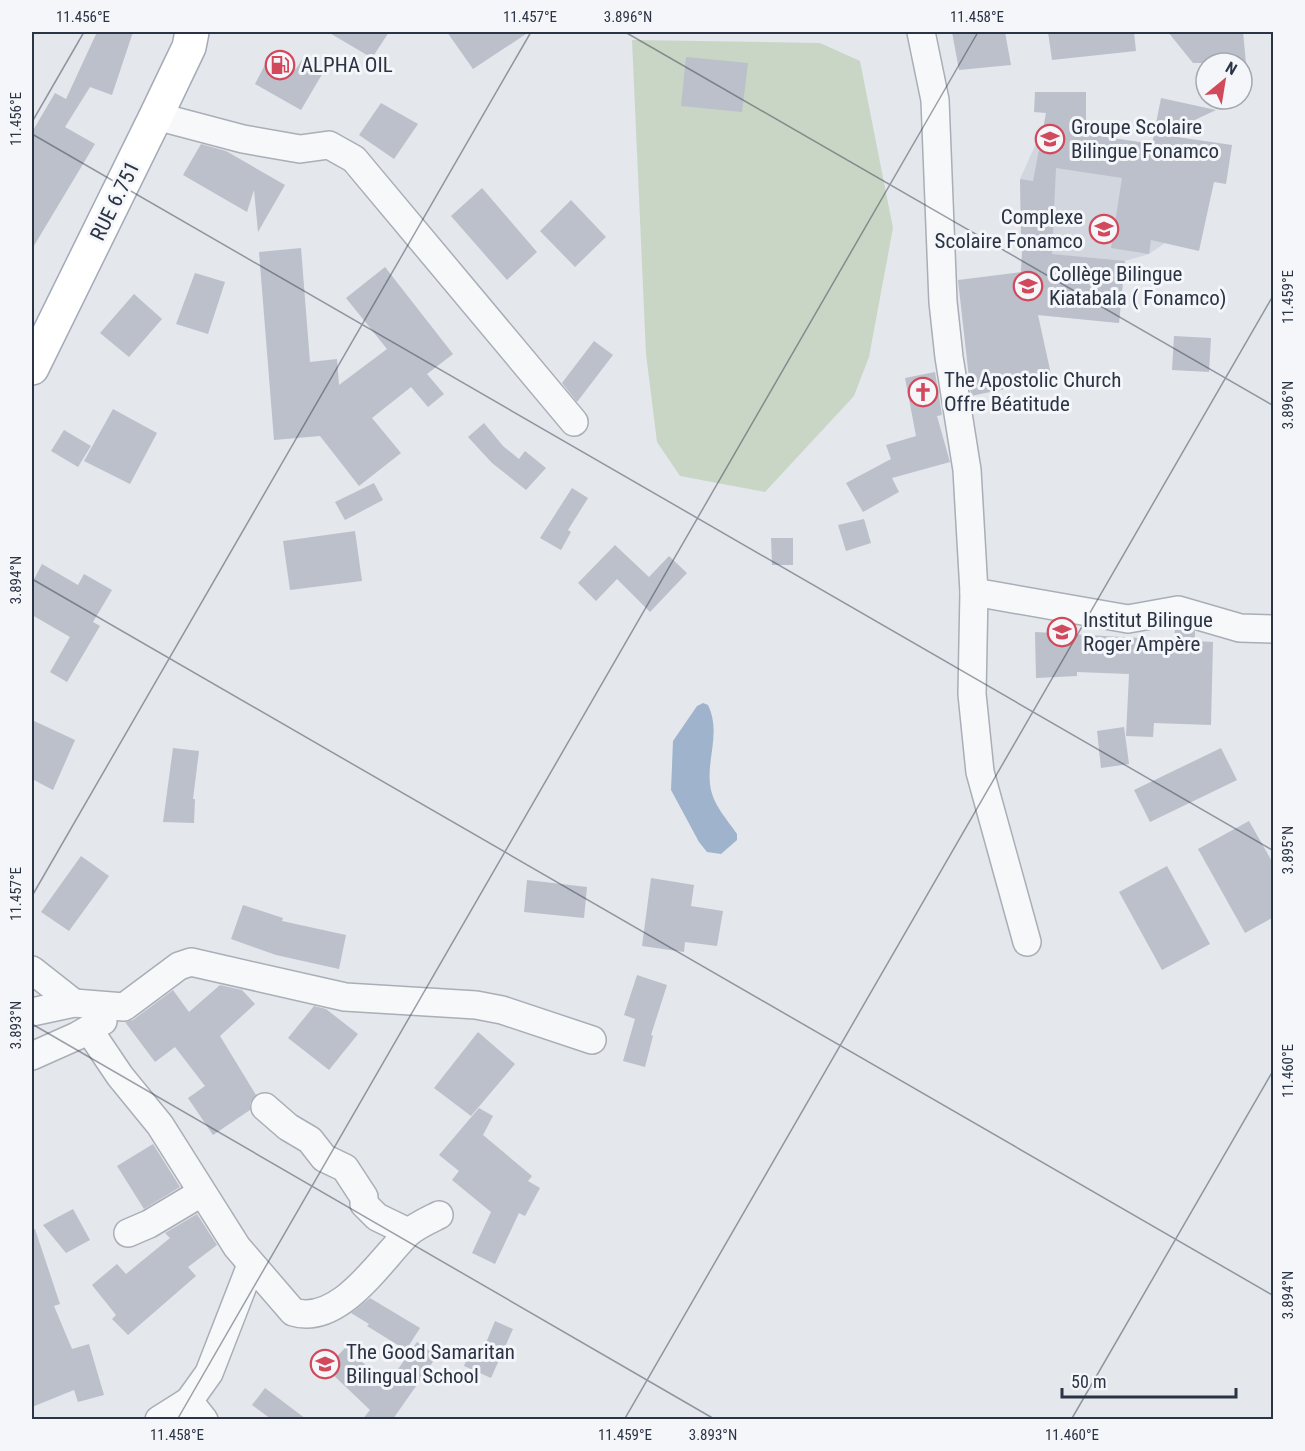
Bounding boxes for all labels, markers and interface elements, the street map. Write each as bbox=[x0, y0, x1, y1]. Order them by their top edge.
text: 11.456°E bbox=[56, 8, 110, 26]
text: 11.457°E bbox=[503, 8, 557, 26]
text: 3.896°N bbox=[604, 8, 652, 26]
text: 11.458°E bbox=[950, 8, 1004, 26]
fuel station icon: ALPHA OIL bbox=[264, 49, 296, 81]
north arrow bbox=[1194, 51, 1254, 111]
place label: ALPHA OIL bbox=[301, 53, 393, 77]
text: N bbox=[1222, 58, 1240, 79]
text: 11.456°E bbox=[7, 92, 25, 146]
place label: Groupe Scolaire Bilingue Fonamco bbox=[1071, 115, 1219, 163]
school or university icon: Groupe Scolaire Bilingue Fonamco bbox=[1034, 123, 1066, 155]
street label: RUE 6.751 bbox=[86, 157, 144, 245]
place label: Complexe Scolaire Fonamco bbox=[935, 205, 1083, 253]
school or university icon: Complexe Scolaire Fonamco bbox=[1088, 213, 1120, 245]
place label: Collège Bilingue Kiatabala ( Fonamco) bbox=[1049, 262, 1227, 310]
school or university icon: Collège Bilingue Kiatabala ( Fonamco) bbox=[1012, 270, 1044, 302]
text: 11.459°E bbox=[1279, 270, 1297, 324]
place label: The Apostolic Church Offre Béatitude bbox=[944, 368, 1121, 416]
church icon: The Apostolic Church Offre Béatitude bbox=[907, 376, 939, 408]
text: 3.896°N bbox=[1279, 381, 1297, 429]
text: 3.894°N bbox=[7, 556, 25, 604]
place label: Institut Bilingue Roger Ampère bbox=[1083, 608, 1213, 656]
school or university icon: Institut Bilingue Roger Ampère bbox=[1046, 616, 1078, 648]
text: 3.895°N bbox=[1279, 826, 1297, 874]
text: 11.457°E bbox=[7, 867, 25, 921]
text: 3.893°N bbox=[7, 1001, 25, 1049]
text: 11.460°E bbox=[1279, 1044, 1297, 1098]
text: 3.894°N bbox=[1279, 1271, 1297, 1319]
place label: The Good Samaritan Bilingual School bbox=[346, 1340, 515, 1388]
school or university icon: The Good Samaritan Bilingual School bbox=[309, 1348, 341, 1380]
scale bar bbox=[1062, 1361, 1236, 1399]
text: 50 m bbox=[1071, 1371, 1106, 1392]
text: 11.458°E bbox=[150, 1426, 204, 1444]
text: 11.459°E bbox=[598, 1426, 652, 1444]
text: 3.893°N bbox=[689, 1426, 737, 1444]
text: 11.460°E bbox=[1045, 1426, 1099, 1444]

